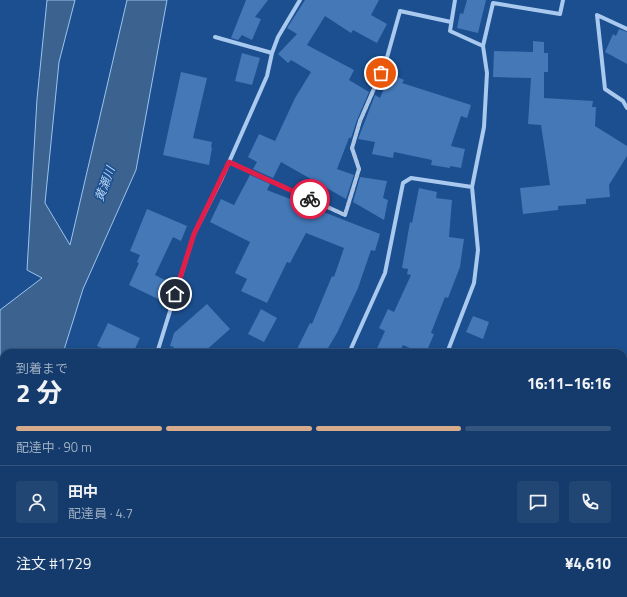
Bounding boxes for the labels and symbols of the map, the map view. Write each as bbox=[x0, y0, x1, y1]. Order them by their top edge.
pin bbox=[364, 56, 398, 90]
water label: 黄瀬川 bbox=[89, 162, 120, 204]
courier bbox=[290, 179, 330, 219]
pin bbox=[158, 277, 192, 311]

